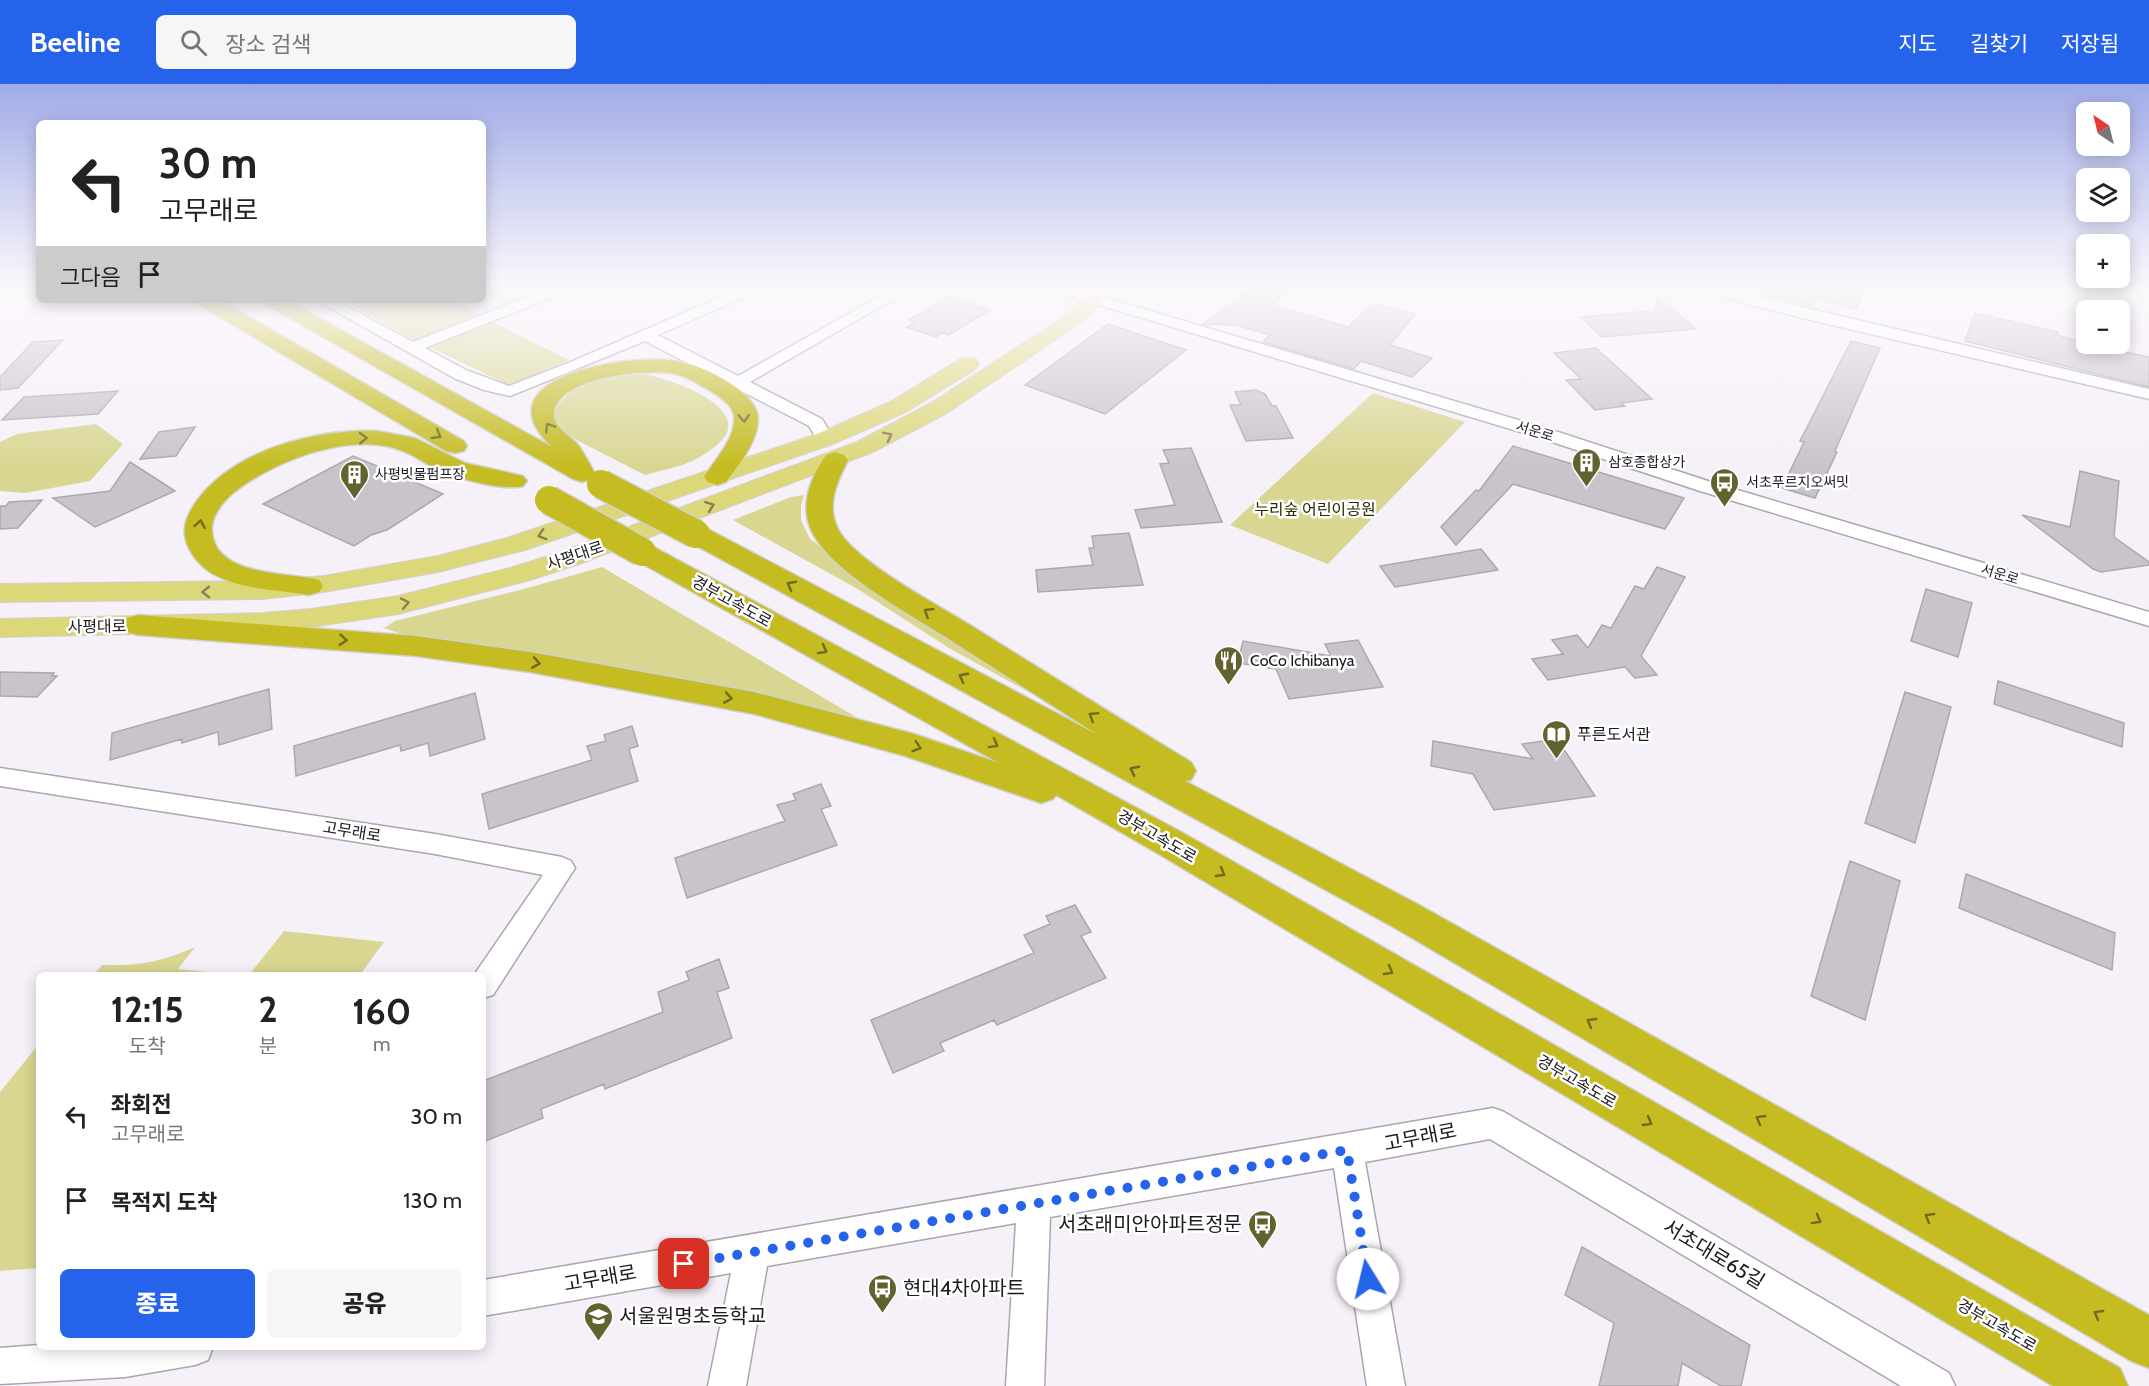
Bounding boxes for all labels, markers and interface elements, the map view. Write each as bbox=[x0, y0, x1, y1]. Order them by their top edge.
search box bbox=[156, 15, 576, 69]
text: Beeline bbox=[30, 25, 120, 59]
icon: search bbox=[177, 26, 210, 59]
text: 장소 검색 bbox=[225, 31, 311, 58]
text: 지도 bbox=[1898, 31, 1937, 56]
text: 길찾기 bbox=[1970, 31, 2028, 56]
text: 저장됨 bbox=[2061, 31, 2119, 56]
north arrow bbox=[2076, 102, 2130, 156]
map controls bbox=[2076, 102, 2130, 354]
text: 30 m bbox=[159, 137, 257, 189]
icon: left bbox=[60, 144, 138, 222]
button: layers bbox=[2076, 168, 2130, 222]
text: 고무래로 bbox=[159, 194, 258, 227]
button: + bbox=[2076, 234, 2130, 288]
icon: arrive bbox=[133, 258, 166, 291]
text: 그다음 bbox=[60, 264, 121, 291]
button: − bbox=[2076, 300, 2130, 354]
one-way arrow bbox=[737, 414, 750, 423]
street label: 서운로 bbox=[1514, 417, 1556, 445]
one-way arrow bbox=[544, 423, 556, 433]
one-way arrow bbox=[431, 428, 441, 439]
one-way arrow bbox=[358, 432, 367, 445]
one-way arrow bbox=[882, 432, 893, 444]
building icon: 삼호종합상가 bbox=[1571, 446, 1603, 488]
place label: 삼호종합상가 bbox=[1608, 453, 1685, 471]
building icon: 사평빗물펌프장 bbox=[338, 458, 370, 500]
place label: 사평빗물펌프장 bbox=[375, 465, 465, 483]
bus stop icon: 서초푸르지오써밋 bbox=[1709, 466, 1741, 508]
place label: 서초푸르지오써밋 bbox=[1746, 473, 1849, 491]
one-way arrow bbox=[705, 500, 715, 513]
park label: 누리숲 어린이공원 bbox=[1254, 500, 1376, 519]
one-way arrow bbox=[193, 519, 206, 529]
one-way arrow bbox=[537, 528, 548, 540]
street label: 사평대로 bbox=[544, 537, 606, 574]
street label: 서운로 bbox=[1979, 560, 2021, 588]
street label: 경부고속도로 bbox=[689, 572, 775, 631]
one-way arrow bbox=[787, 581, 797, 592]
one-way arrow bbox=[202, 586, 211, 598]
one-way arrow bbox=[400, 597, 410, 610]
one-way arrow bbox=[924, 607, 934, 619]
street label: 사평대로 bbox=[67, 616, 127, 637]
one-way arrow bbox=[338, 633, 347, 646]
one-way arrow bbox=[816, 643, 827, 655]
restaurant icon: CoCo Ichibanya bbox=[1213, 644, 1245, 686]
place label: CoCo Ichibanya bbox=[1250, 651, 1355, 670]
one-way arrow bbox=[531, 656, 541, 669]
one-way arrow bbox=[958, 673, 969, 684]
one-way arrow bbox=[723, 691, 733, 704]
one-way arrow bbox=[1089, 712, 1099, 724]
library icon: 푸른도서관 bbox=[1540, 718, 1572, 760]
place label: 푸른도서관 bbox=[1577, 725, 1651, 744]
one-way arrow bbox=[988, 737, 998, 748]
one-way arrow bbox=[911, 740, 922, 752]
one-way arrow bbox=[1130, 766, 1141, 777]
street label: 경부고속도로 bbox=[1114, 806, 1200, 867]
street label: 고무래로 bbox=[321, 818, 383, 846]
one-way arrow bbox=[1214, 866, 1225, 877]
one-way arrow bbox=[1383, 964, 1393, 975]
text: 12:15 bbox=[111, 987, 184, 1031]
text: 2 bbox=[258, 987, 278, 1031]
text: 160 bbox=[352, 989, 411, 1033]
one-way arrow bbox=[1587, 1018, 1597, 1030]
text: m bbox=[373, 1032, 391, 1056]
text: 도착 bbox=[129, 1034, 166, 1058]
text: 분 bbox=[259, 1034, 277, 1058]
street label: 경부고속도로 bbox=[1534, 1051, 1620, 1112]
text: 좌회전 bbox=[111, 1091, 172, 1118]
icon: left bbox=[60, 1100, 93, 1133]
text: 30 m bbox=[410, 1103, 462, 1130]
one-way arrow bbox=[1642, 1115, 1652, 1126]
one-way arrow bbox=[1756, 1115, 1766, 1127]
street label: 고무래로 bbox=[1382, 1118, 1458, 1156]
text: 고무래로 bbox=[111, 1122, 185, 1146]
icon: arrive bbox=[60, 1184, 93, 1217]
text: 130 m bbox=[403, 1187, 462, 1214]
text: 목적지 도착 bbox=[111, 1189, 217, 1216]
bus stop icon: 서초래미안아파트정문 bbox=[1247, 1208, 1279, 1250]
place label: 서초래미안아파트정문 bbox=[1058, 1212, 1242, 1236]
one-way arrow bbox=[1925, 1212, 1935, 1224]
one-way arrow bbox=[1811, 1213, 1821, 1224]
street label: 서초대로65길 bbox=[1659, 1214, 1769, 1294]
pin bbox=[658, 1238, 709, 1289]
icon: arrive bbox=[667, 1247, 700, 1280]
position arrow bbox=[1336, 1247, 1400, 1311]
street label: 고무래로 bbox=[562, 1260, 638, 1296]
button: 종료 bbox=[60, 1269, 255, 1338]
button: 공유 bbox=[267, 1269, 462, 1338]
bus stop icon: 현대4차아파트 bbox=[866, 1272, 898, 1314]
place label: 현대4차아파트 bbox=[903, 1276, 1025, 1300]
street label: 경부고속도로 bbox=[1954, 1295, 2040, 1356]
school or university icon: 서울원명초등학교 bbox=[582, 1300, 614, 1342]
place label: 서울원명초등학교 bbox=[619, 1304, 766, 1328]
one-way arrow bbox=[2094, 1310, 2104, 1321]

